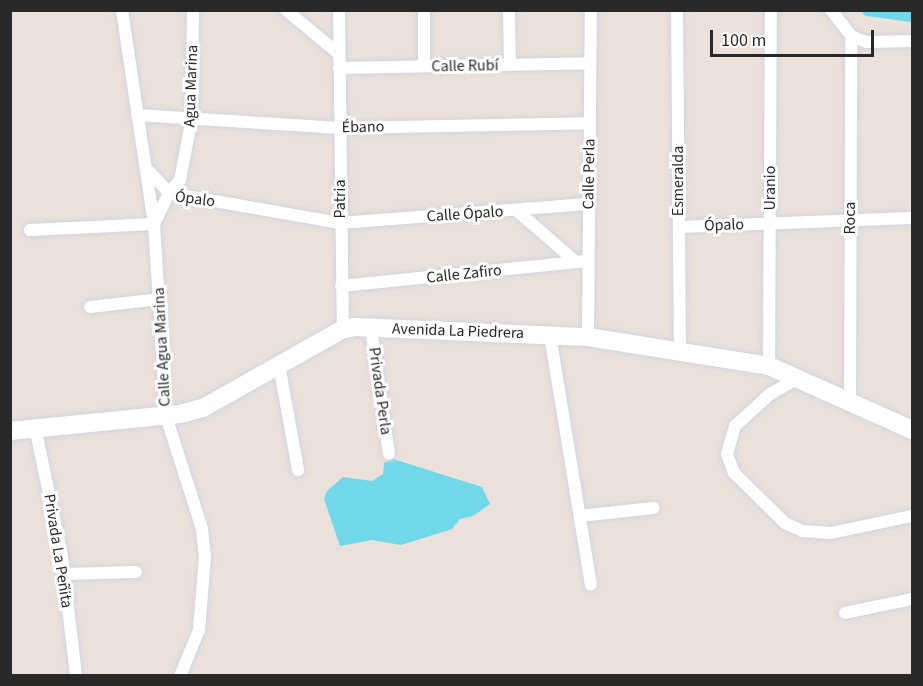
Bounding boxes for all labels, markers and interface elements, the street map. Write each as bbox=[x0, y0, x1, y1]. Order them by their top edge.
scale bar bbox=[713, 18, 876, 56]
text: 100 m bbox=[721, 28, 766, 53]
street label: Agua Marina bbox=[180, 44, 202, 128]
street label: Calle Rubí bbox=[431, 56, 499, 76]
street label: Ébano bbox=[342, 117, 384, 137]
street label: Calle Perla bbox=[579, 138, 599, 210]
street label: Esmeralda bbox=[668, 146, 688, 216]
street label: Uranio bbox=[760, 166, 780, 210]
street label: Patria bbox=[330, 179, 350, 219]
street label: Ópalo bbox=[174, 187, 216, 211]
street label: Calle Ópalo bbox=[426, 202, 504, 226]
street label: Roca bbox=[840, 202, 860, 234]
street label: Ópalo bbox=[704, 215, 744, 235]
street label: Calle Zafiro bbox=[425, 261, 503, 287]
street label: Calle Agua Marina bbox=[149, 287, 175, 407]
street label: Avenida La Piedrera bbox=[392, 319, 524, 343]
street label: Privada Perla bbox=[364, 346, 396, 436]
street label: Privada La Peñita bbox=[39, 493, 77, 609]

